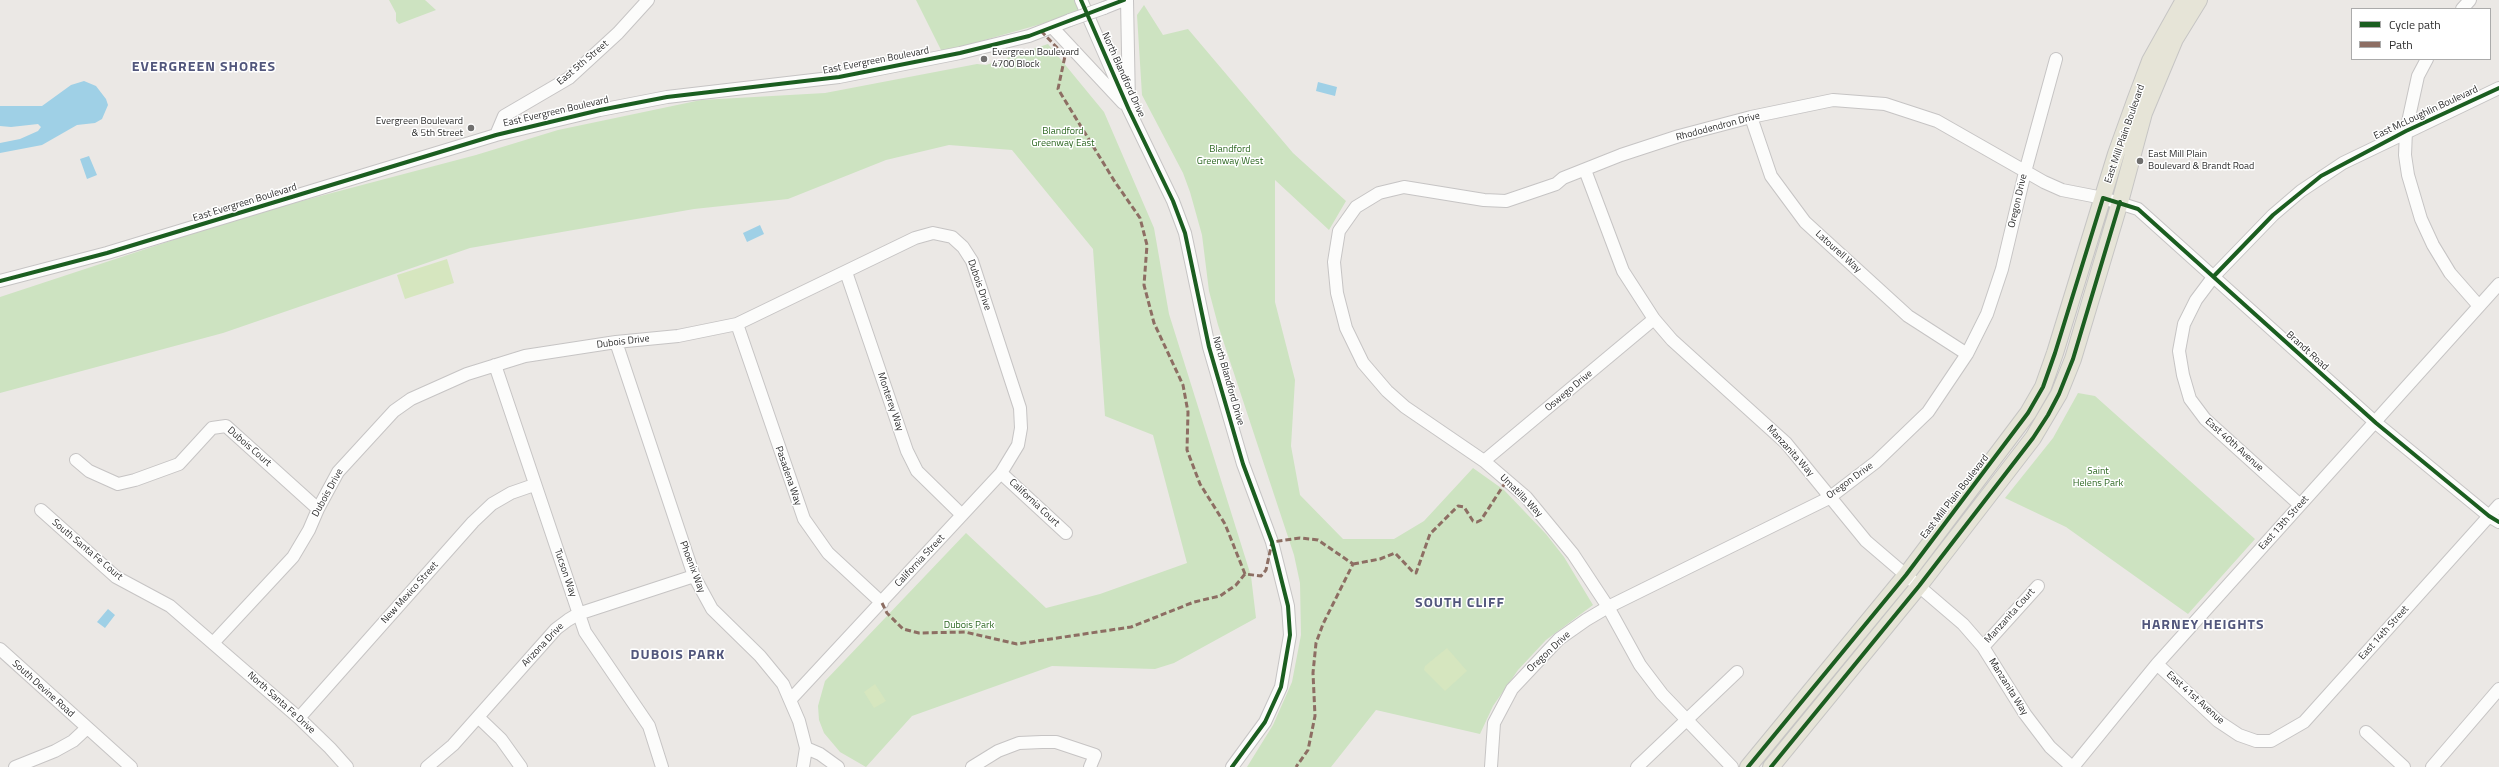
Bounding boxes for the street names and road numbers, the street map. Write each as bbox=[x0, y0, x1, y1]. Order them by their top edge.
street label: North Blandford Drive bbox=[1099, 31, 1147, 119]
street label: East 5th Street bbox=[555, 38, 611, 88]
street label: East Evergreen Boulevard bbox=[822, 45, 930, 77]
street label: East Mill Plain Boulevard bbox=[2102, 83, 2148, 185]
street label: East McLoughlin Boulevard bbox=[2372, 83, 2480, 143]
street label: East Evergreen Boulevard bbox=[502, 94, 610, 130]
street label: Rhododendron Drive bbox=[1675, 110, 1761, 144]
street label: Oregon Drive bbox=[2006, 173, 2030, 229]
street label: East Evergreen Boulevard bbox=[192, 181, 298, 225]
street label: Latourell Way bbox=[1813, 228, 1863, 276]
street label: Dubois Drive bbox=[965, 258, 993, 312]
street label: Brandt Road bbox=[2283, 329, 2331, 373]
street label: Dubois Drive bbox=[596, 333, 650, 351]
street label: North Blandford Drive bbox=[1210, 335, 1246, 427]
street label: Oswego Drive bbox=[1543, 368, 1595, 414]
street label: Monterey Way bbox=[874, 371, 906, 433]
street label: East 40th Avenue bbox=[2202, 416, 2266, 474]
street label: Manzanita Way bbox=[1764, 423, 1816, 479]
street label: Dubois Court bbox=[225, 425, 273, 469]
street label: Pasadena Way bbox=[772, 445, 804, 507]
street label: East Mill Plain Boulevard bbox=[1918, 452, 1992, 542]
street label: Oregon Drive bbox=[1824, 460, 1876, 502]
street label: Dubois Drive bbox=[310, 467, 346, 519]
street label: Umatilla Way bbox=[1497, 472, 1545, 520]
street label: California Court bbox=[1006, 477, 1062, 529]
street label: East 13th Street bbox=[2256, 493, 2312, 553]
street label: South Santa Fe Court bbox=[49, 517, 125, 583]
street label: California Street bbox=[893, 532, 947, 590]
street label: Phoenix Way bbox=[677, 539, 707, 595]
street label: Tucson Way bbox=[551, 547, 579, 599]
street label: New Mexico Street bbox=[379, 560, 441, 626]
street label: Manzanita Court bbox=[1982, 586, 2038, 646]
street label: East 14th Street bbox=[2356, 603, 2412, 663]
street label: Arizona Drive bbox=[520, 620, 566, 670]
street label: Oregon Drive bbox=[1525, 629, 1573, 675]
street label: Manzanita Way bbox=[1986, 656, 2030, 718]
street label: South Devine Road bbox=[9, 658, 77, 720]
street label: North Santa Fe Drive bbox=[245, 669, 317, 737]
street label: East 41st Avenue bbox=[2164, 669, 2226, 727]

